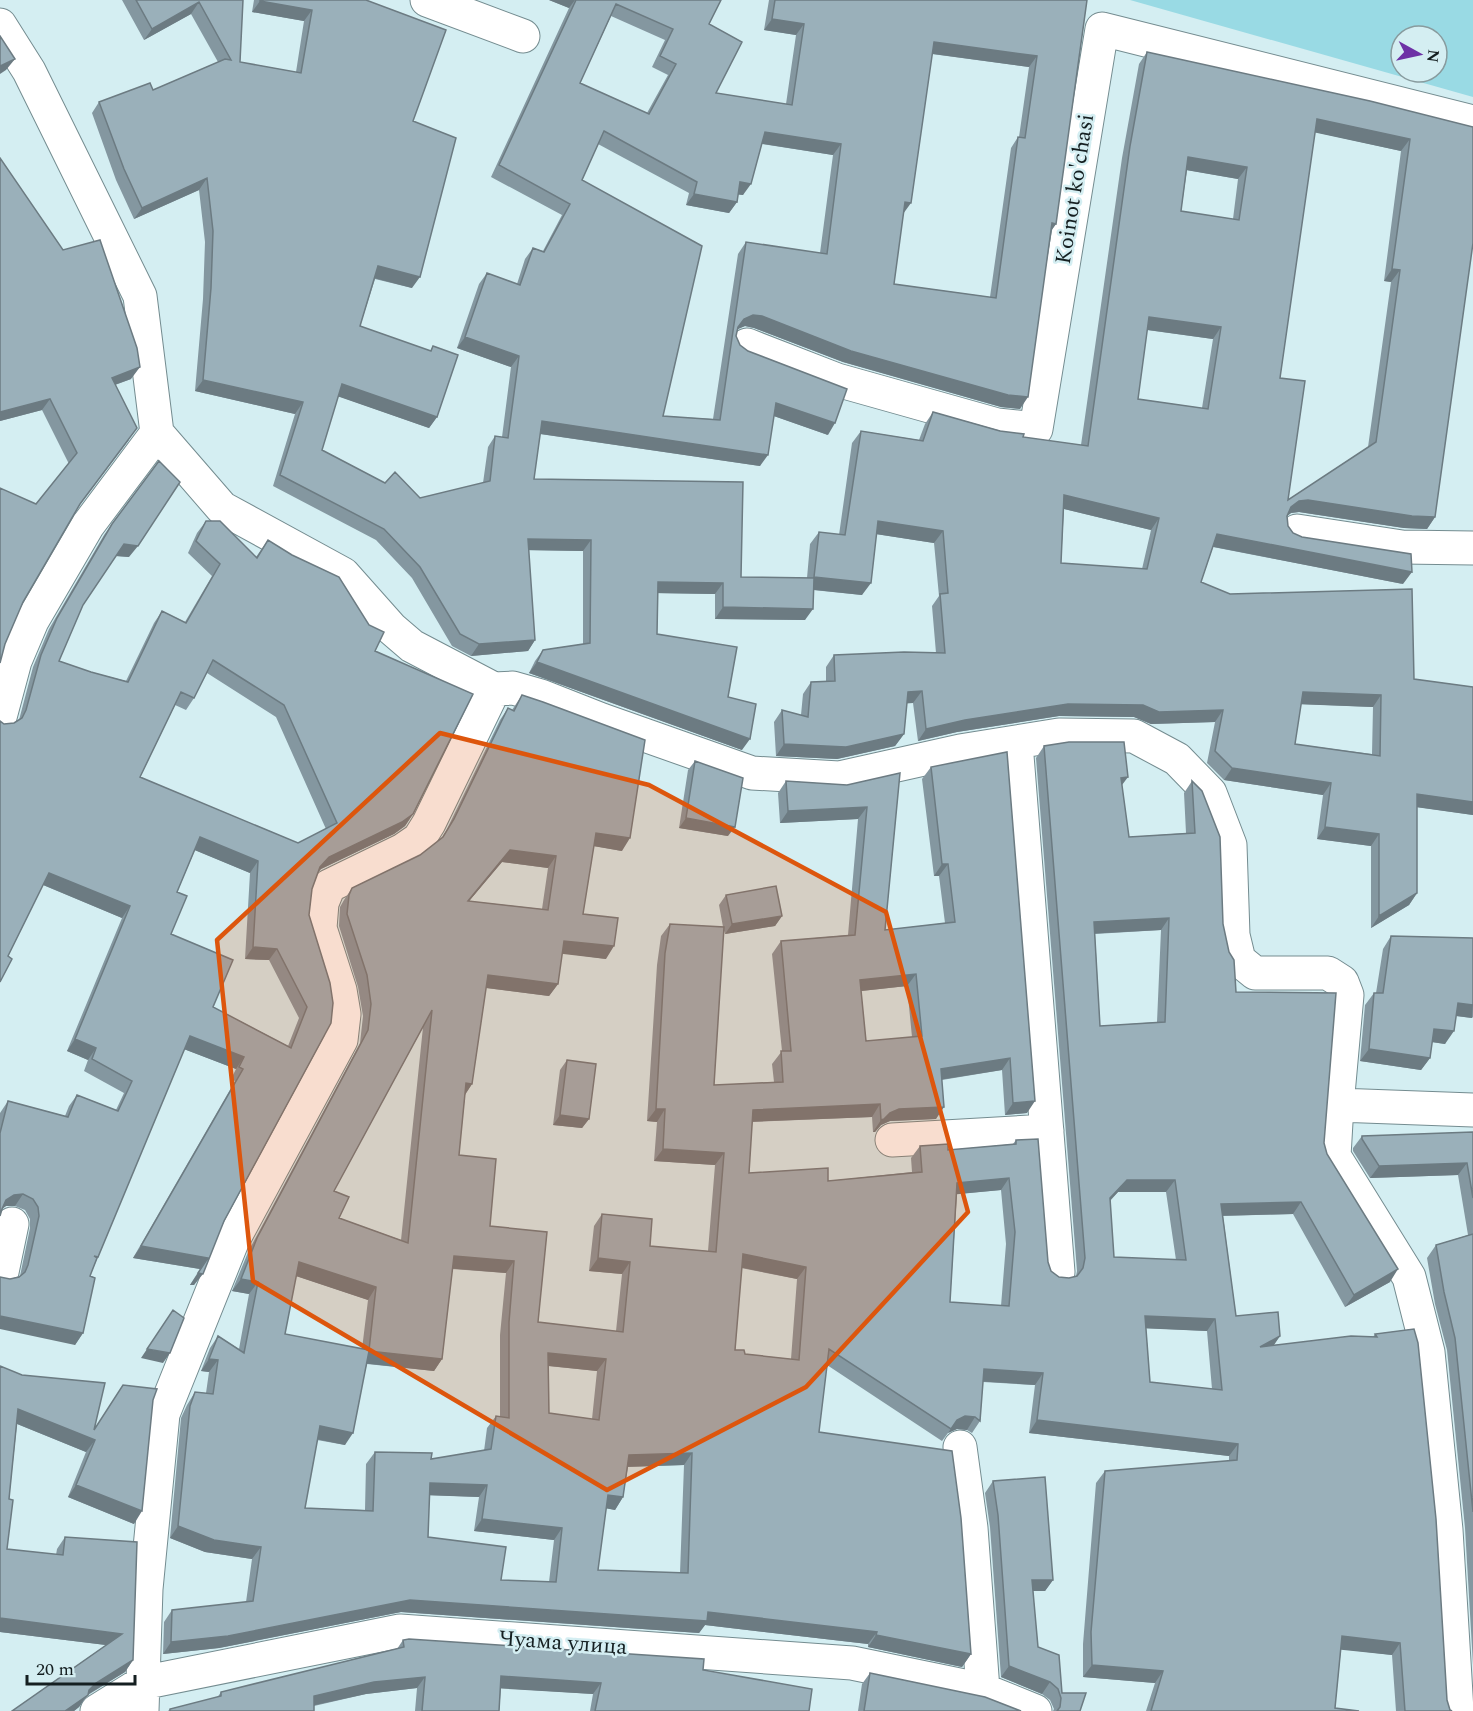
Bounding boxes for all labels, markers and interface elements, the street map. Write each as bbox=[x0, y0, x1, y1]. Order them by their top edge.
north arrow bbox=[1389, 24, 1449, 84]
text: N bbox=[1420, 48, 1446, 64]
street label: Koinot ko'chasi bbox=[1047, 111, 1103, 267]
street label: Чуама улица bbox=[498, 1622, 628, 1664]
scale bar bbox=[27, 1648, 135, 1686]
text: 20 m bbox=[36, 1656, 74, 1683]

